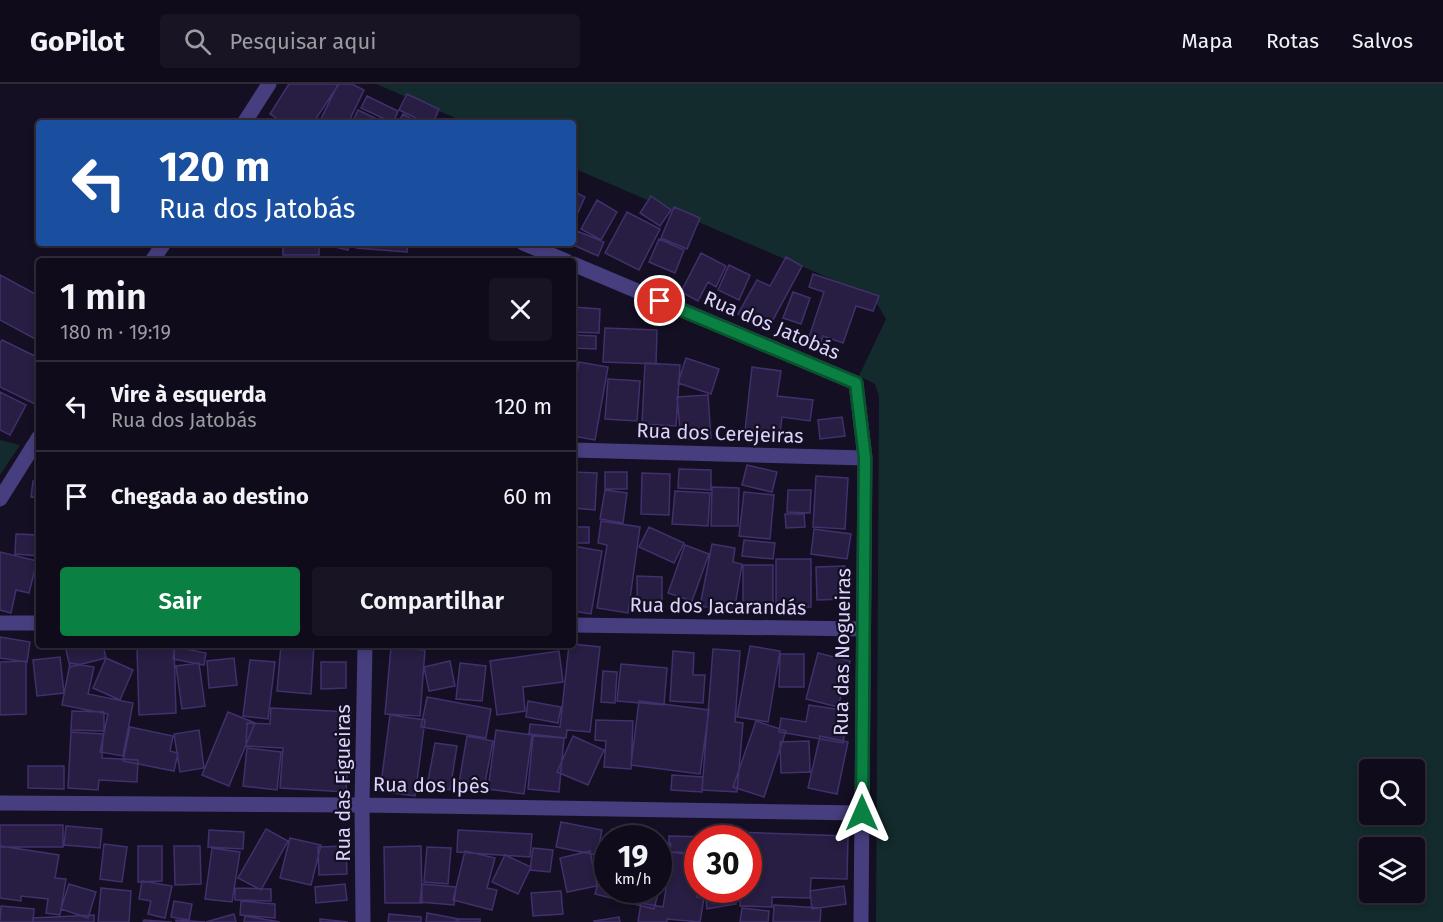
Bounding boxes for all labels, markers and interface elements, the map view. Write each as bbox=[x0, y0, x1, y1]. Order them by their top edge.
search box bbox=[160, 14, 580, 68]
text: GoPilot bbox=[30, 25, 124, 58]
icon: search bbox=[181, 25, 214, 58]
text: Pesquisar aqui bbox=[229, 28, 376, 55]
text: Mapa bbox=[1182, 28, 1233, 54]
text: Rotas bbox=[1266, 28, 1319, 54]
text: Salvos bbox=[1352, 28, 1413, 54]
text: 120 m bbox=[159, 142, 270, 192]
icon: left bbox=[60, 144, 138, 222]
text: Rua dos Jatobás bbox=[159, 193, 355, 225]
text: 1 min bbox=[60, 275, 147, 319]
pin bbox=[634, 275, 685, 326]
button: close bbox=[489, 278, 552, 341]
icon: arrive bbox=[643, 284, 676, 317]
street label: Rua dos Jatobás bbox=[700, 286, 844, 364]
text: 180 m · 19:19 bbox=[60, 320, 171, 344]
text: Vire à esquerda bbox=[111, 381, 267, 408]
icon: left bbox=[60, 390, 93, 423]
text: 120 m bbox=[495, 393, 552, 420]
text: Rua dos Jatobás bbox=[111, 408, 256, 432]
street label: Rua dos Cerejeiras bbox=[636, 418, 804, 448]
icon: arrive bbox=[60, 480, 93, 513]
text: Chegada ao destino bbox=[111, 483, 309, 510]
text: 60 m bbox=[503, 483, 552, 510]
button: Sair bbox=[60, 567, 300, 636]
button: Compartilhar bbox=[312, 567, 552, 636]
street label: Rua das Nogueiras bbox=[829, 568, 855, 736]
street label: Rua dos Jacarandás bbox=[629, 592, 807, 620]
street label: Rua das Figueiras bbox=[331, 704, 355, 862]
map controls bbox=[1359, 759, 1425, 903]
button: search bbox=[1359, 759, 1425, 825]
street label: Rua dos Ipês bbox=[373, 772, 489, 798]
position arrow bbox=[830, 781, 894, 845]
speed limit sign: 30 bbox=[684, 825, 762, 903]
button: layers bbox=[1359, 837, 1425, 903]
text: 19 bbox=[618, 839, 648, 875]
text: km/h bbox=[614, 870, 652, 888]

